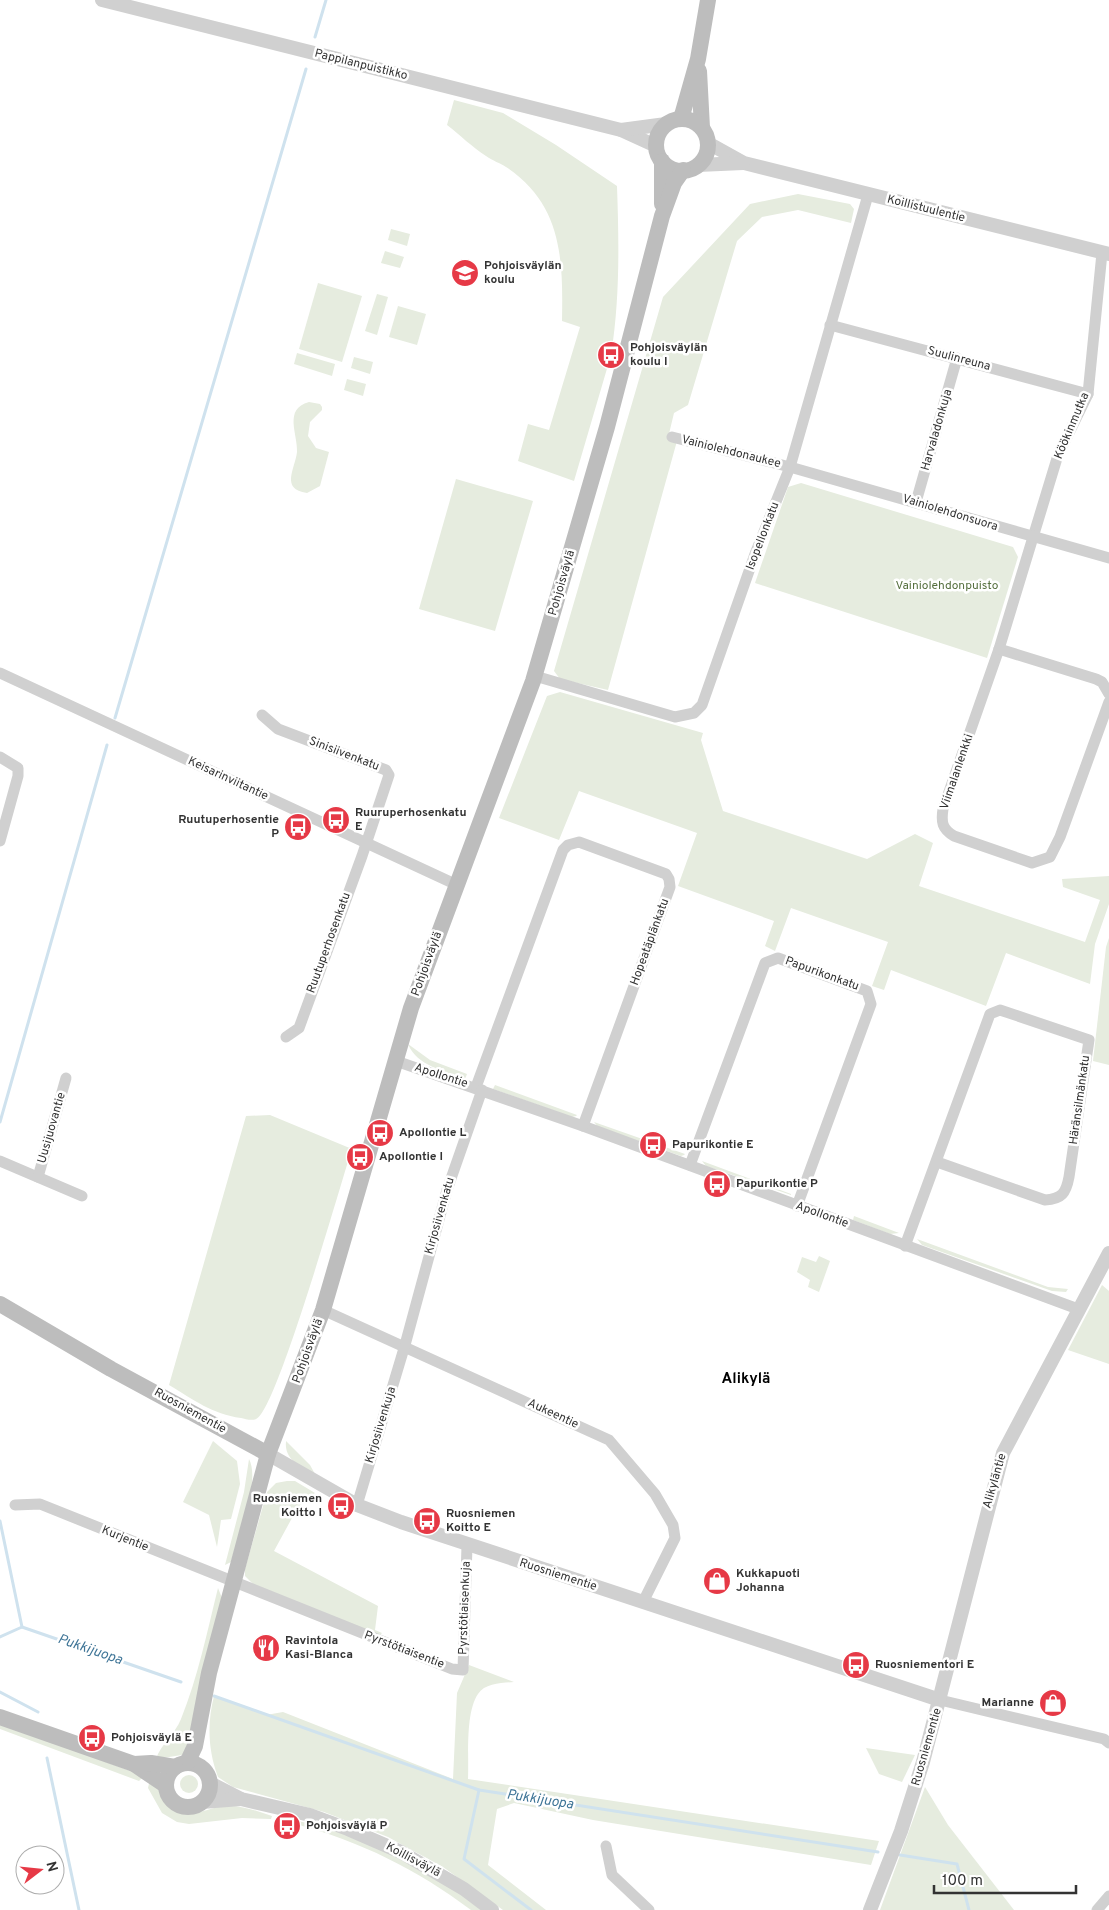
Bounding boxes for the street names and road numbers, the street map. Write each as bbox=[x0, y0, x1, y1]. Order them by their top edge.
street label: Pappilanpuistikko bbox=[313, 46, 409, 84]
street label: Koillistuulentie bbox=[885, 192, 967, 226]
street label: Suulinreuna bbox=[926, 343, 992, 375]
street label: Harvaladonkuja bbox=[918, 387, 956, 473]
street label: Köökinmutka bbox=[1051, 390, 1093, 462]
street label: Vainiolehdonaukee bbox=[680, 432, 782, 472]
street label: Vainiolehdonsuora bbox=[900, 491, 1000, 535]
street label: Isopellonkatu bbox=[743, 500, 783, 572]
street label: Pohjoisväylä bbox=[545, 548, 579, 618]
street label: Viimalanlenkki bbox=[937, 732, 977, 812]
street label: Sinisiivenkatu bbox=[306, 733, 382, 775]
street label: Keisarinviitantie bbox=[185, 753, 271, 805]
street label: Ruutuperhosenkatu bbox=[303, 890, 355, 996]
street label: Hopeatäplänkatu bbox=[627, 896, 673, 988]
street label: Pohjoisväylä bbox=[408, 930, 446, 998]
street label: Papurikonkatu bbox=[783, 953, 861, 995]
street label: Häränsilmänkatu bbox=[1066, 1054, 1094, 1146]
street label: Apollontie bbox=[412, 1060, 470, 1092]
street label: Uusijuovantie bbox=[34, 1091, 70, 1165]
street label: Kirjosiivenkatu bbox=[421, 1176, 459, 1256]
street label: Apollontie bbox=[793, 1198, 851, 1232]
street label: Pohjoisväylä bbox=[289, 1317, 327, 1385]
street label: Ruosniementie bbox=[151, 1385, 229, 1437]
street label: Kirjosiivenkuja bbox=[362, 1385, 400, 1465]
street label: Aukeentie bbox=[525, 1395, 581, 1433]
street label: Alikyläntie bbox=[979, 1452, 1011, 1510]
street label: Kurjentie bbox=[99, 1522, 151, 1556]
street label: Ruosniementie bbox=[517, 1555, 599, 1595]
street label: Pyrstötiaisenkuja bbox=[455, 1561, 475, 1655]
street label: Pyrstötiaisentie bbox=[362, 1627, 446, 1673]
street label: Ruosniementie bbox=[908, 1706, 946, 1788]
street label: Koillisväylä bbox=[383, 1839, 443, 1881]

